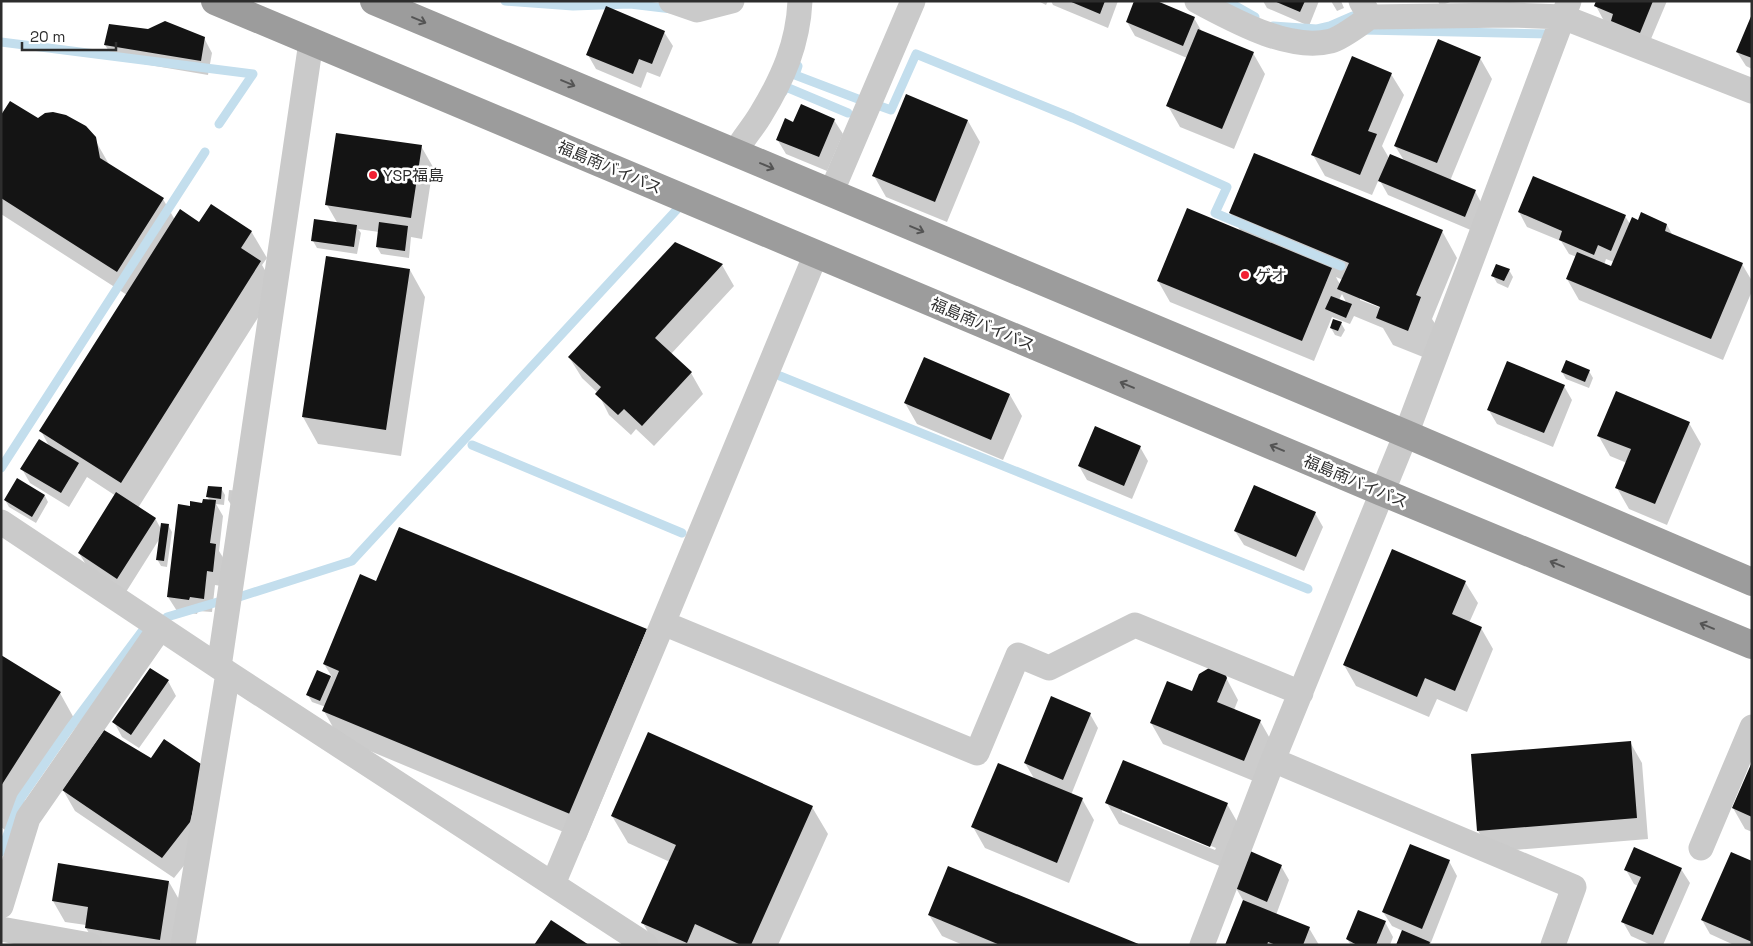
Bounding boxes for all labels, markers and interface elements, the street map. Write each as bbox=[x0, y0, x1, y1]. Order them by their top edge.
one-way arrow bbox=[410, 16, 426, 25]
scale bar bbox=[22, 20, 116, 52]
text: 20 m bbox=[30, 27, 65, 46]
one-way arrow bbox=[560, 79, 575, 88]
street label: 福島南バイパス bbox=[554, 136, 665, 199]
one-way arrow bbox=[759, 162, 774, 171]
place label: YSP福島 bbox=[383, 165, 444, 186]
marker: YSP福島 bbox=[367, 169, 379, 181]
one-way arrow bbox=[909, 225, 924, 234]
place label: ゲオ bbox=[1255, 265, 1287, 286]
marker: ゲオ bbox=[1239, 269, 1251, 281]
street label: 福島南バイパス bbox=[927, 293, 1038, 356]
one-way arrow bbox=[1120, 380, 1136, 389]
one-way arrow bbox=[1270, 443, 1285, 452]
street label: 福島南バイパス bbox=[1300, 450, 1411, 513]
one-way arrow bbox=[1549, 559, 1564, 568]
one-way arrow bbox=[1700, 621, 1715, 631]

